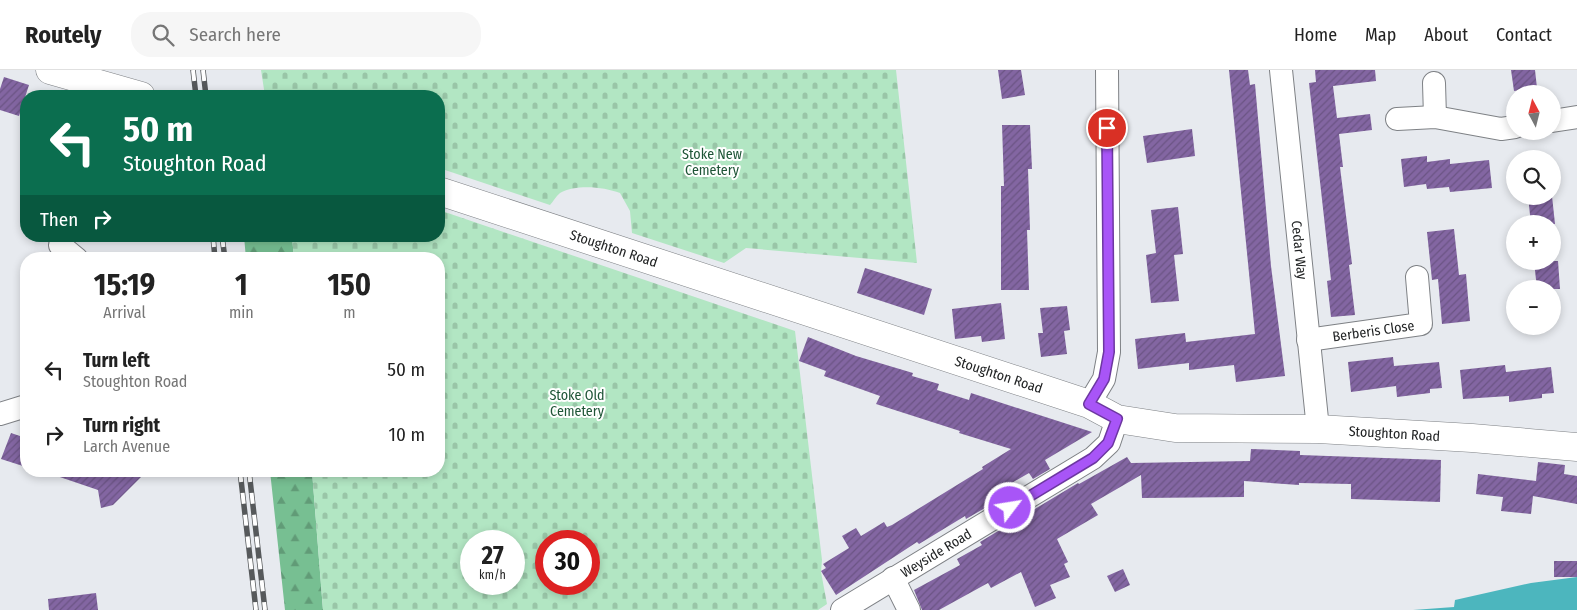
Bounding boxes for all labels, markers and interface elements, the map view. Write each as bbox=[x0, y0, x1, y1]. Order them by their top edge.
search box bbox=[131, 12, 481, 57]
text: Routely bbox=[25, 21, 101, 49]
icon: search bbox=[149, 21, 177, 49]
text: Search here bbox=[189, 23, 281, 46]
text: Home bbox=[1294, 24, 1337, 46]
text: Map bbox=[1365, 24, 1396, 46]
text: About bbox=[1424, 24, 1468, 46]
text: Contact bbox=[1496, 24, 1552, 46]
north arrow bbox=[1506, 85, 1561, 140]
map controls bbox=[1506, 85, 1561, 335]
pin bbox=[1086, 107, 1128, 149]
text: 50 m bbox=[123, 108, 193, 150]
icon: left bbox=[40, 110, 105, 175]
icon: arrive bbox=[1093, 114, 1121, 142]
park label: Stoke New Cemetery bbox=[682, 146, 742, 179]
text: Stoughton Road bbox=[123, 150, 267, 177]
button: search bbox=[1506, 150, 1561, 205]
icon: right bbox=[88, 205, 116, 233]
text: Then bbox=[40, 208, 78, 231]
button: + bbox=[1506, 215, 1561, 270]
street label: Cedar Way bbox=[1288, 220, 1311, 281]
street label: Stoughton Road bbox=[568, 226, 660, 271]
text: 15:19 bbox=[94, 267, 155, 303]
text: 1 bbox=[235, 267, 248, 303]
text: 150 bbox=[327, 267, 371, 303]
button: − bbox=[1506, 280, 1561, 335]
text: Arrival bbox=[103, 303, 146, 322]
text: min bbox=[229, 303, 254, 322]
text: m bbox=[343, 303, 355, 322]
street label: Berberis Close bbox=[1331, 317, 1415, 345]
text: Turn left bbox=[83, 349, 150, 372]
street label: Stoughton Road bbox=[953, 352, 1045, 397]
icon: left bbox=[40, 356, 68, 384]
text: 50 m bbox=[387, 358, 425, 381]
text: Stoughton Road bbox=[83, 372, 187, 391]
park label: Stoke Old Cemetery bbox=[549, 387, 605, 420]
text: Turn right bbox=[83, 414, 160, 437]
icon: right bbox=[40, 421, 68, 449]
street label: Stoughton Road bbox=[1348, 422, 1441, 445]
text: 10 m bbox=[389, 423, 425, 446]
text: Larch Avenue bbox=[83, 437, 170, 456]
position arrow bbox=[983, 481, 1035, 533]
street label: Weyside Road bbox=[898, 525, 975, 581]
speed limit sign: 30 bbox=[535, 530, 600, 595]
text: 27 bbox=[481, 541, 504, 571]
text: km/h bbox=[479, 568, 506, 582]

